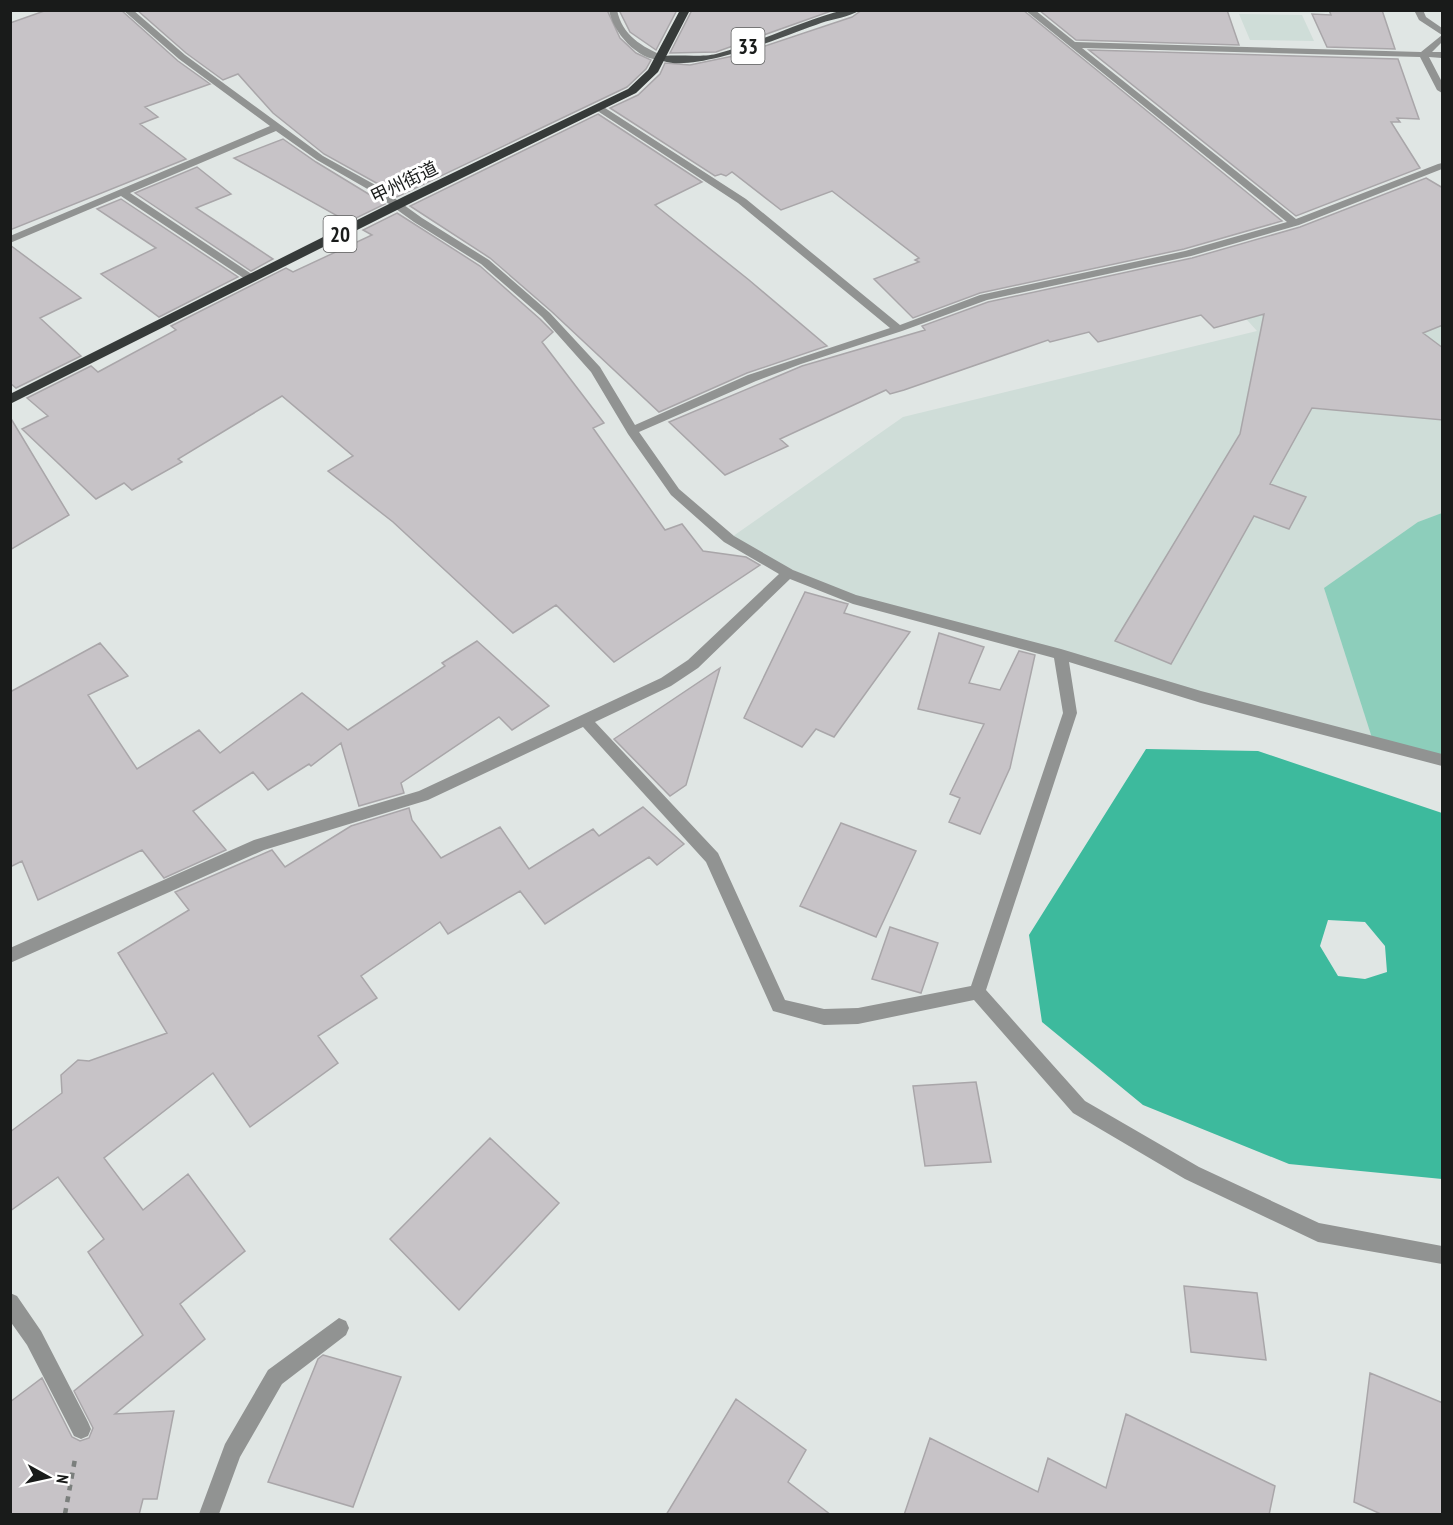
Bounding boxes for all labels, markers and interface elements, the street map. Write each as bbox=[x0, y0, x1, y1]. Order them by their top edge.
road number: 33 bbox=[732, 28, 764, 64]
street label: 甲州街道 bbox=[367, 156, 441, 208]
road number: 20 bbox=[324, 216, 356, 252]
north arrow bbox=[18, 1447, 78, 1507]
text: N bbox=[52, 1473, 73, 1485]

